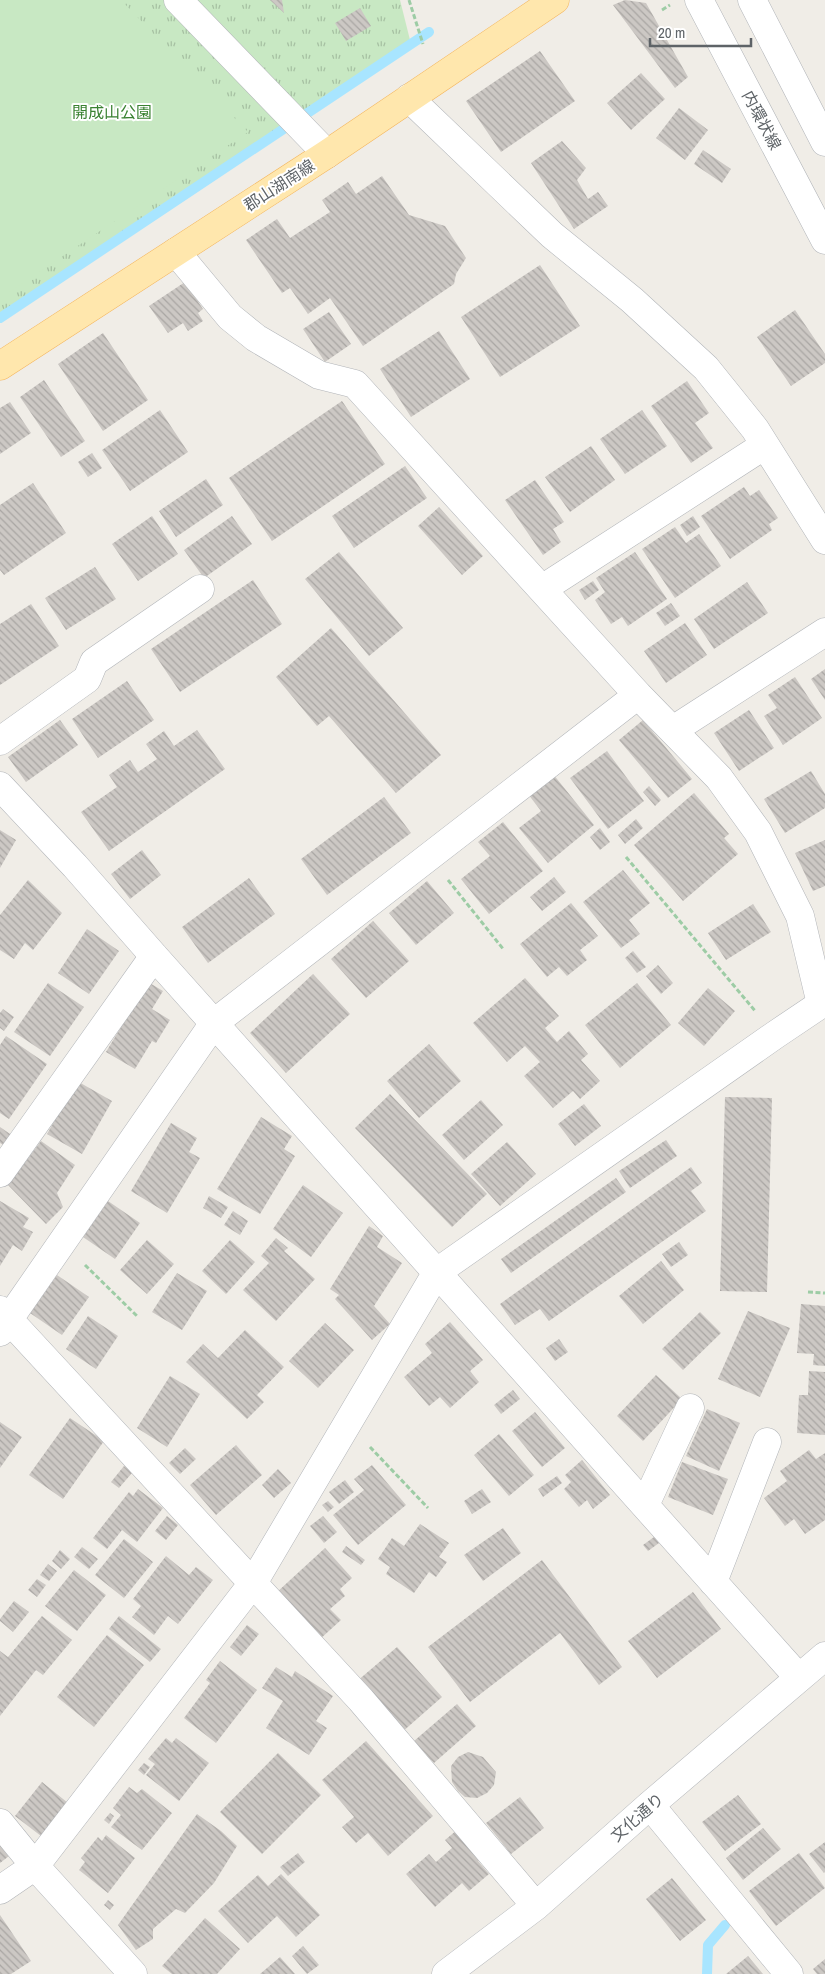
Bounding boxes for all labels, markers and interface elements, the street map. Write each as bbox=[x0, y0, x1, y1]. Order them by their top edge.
scale bar bbox=[650, 15, 751, 47]
text: 20 m bbox=[658, 22, 685, 43]
street label: 内環状線 bbox=[737, 87, 787, 153]
park label: 開成山公園 bbox=[72, 101, 152, 123]
street label: 郡山湖南線 bbox=[239, 154, 319, 216]
street label: 文化通り bbox=[606, 1788, 668, 1846]

